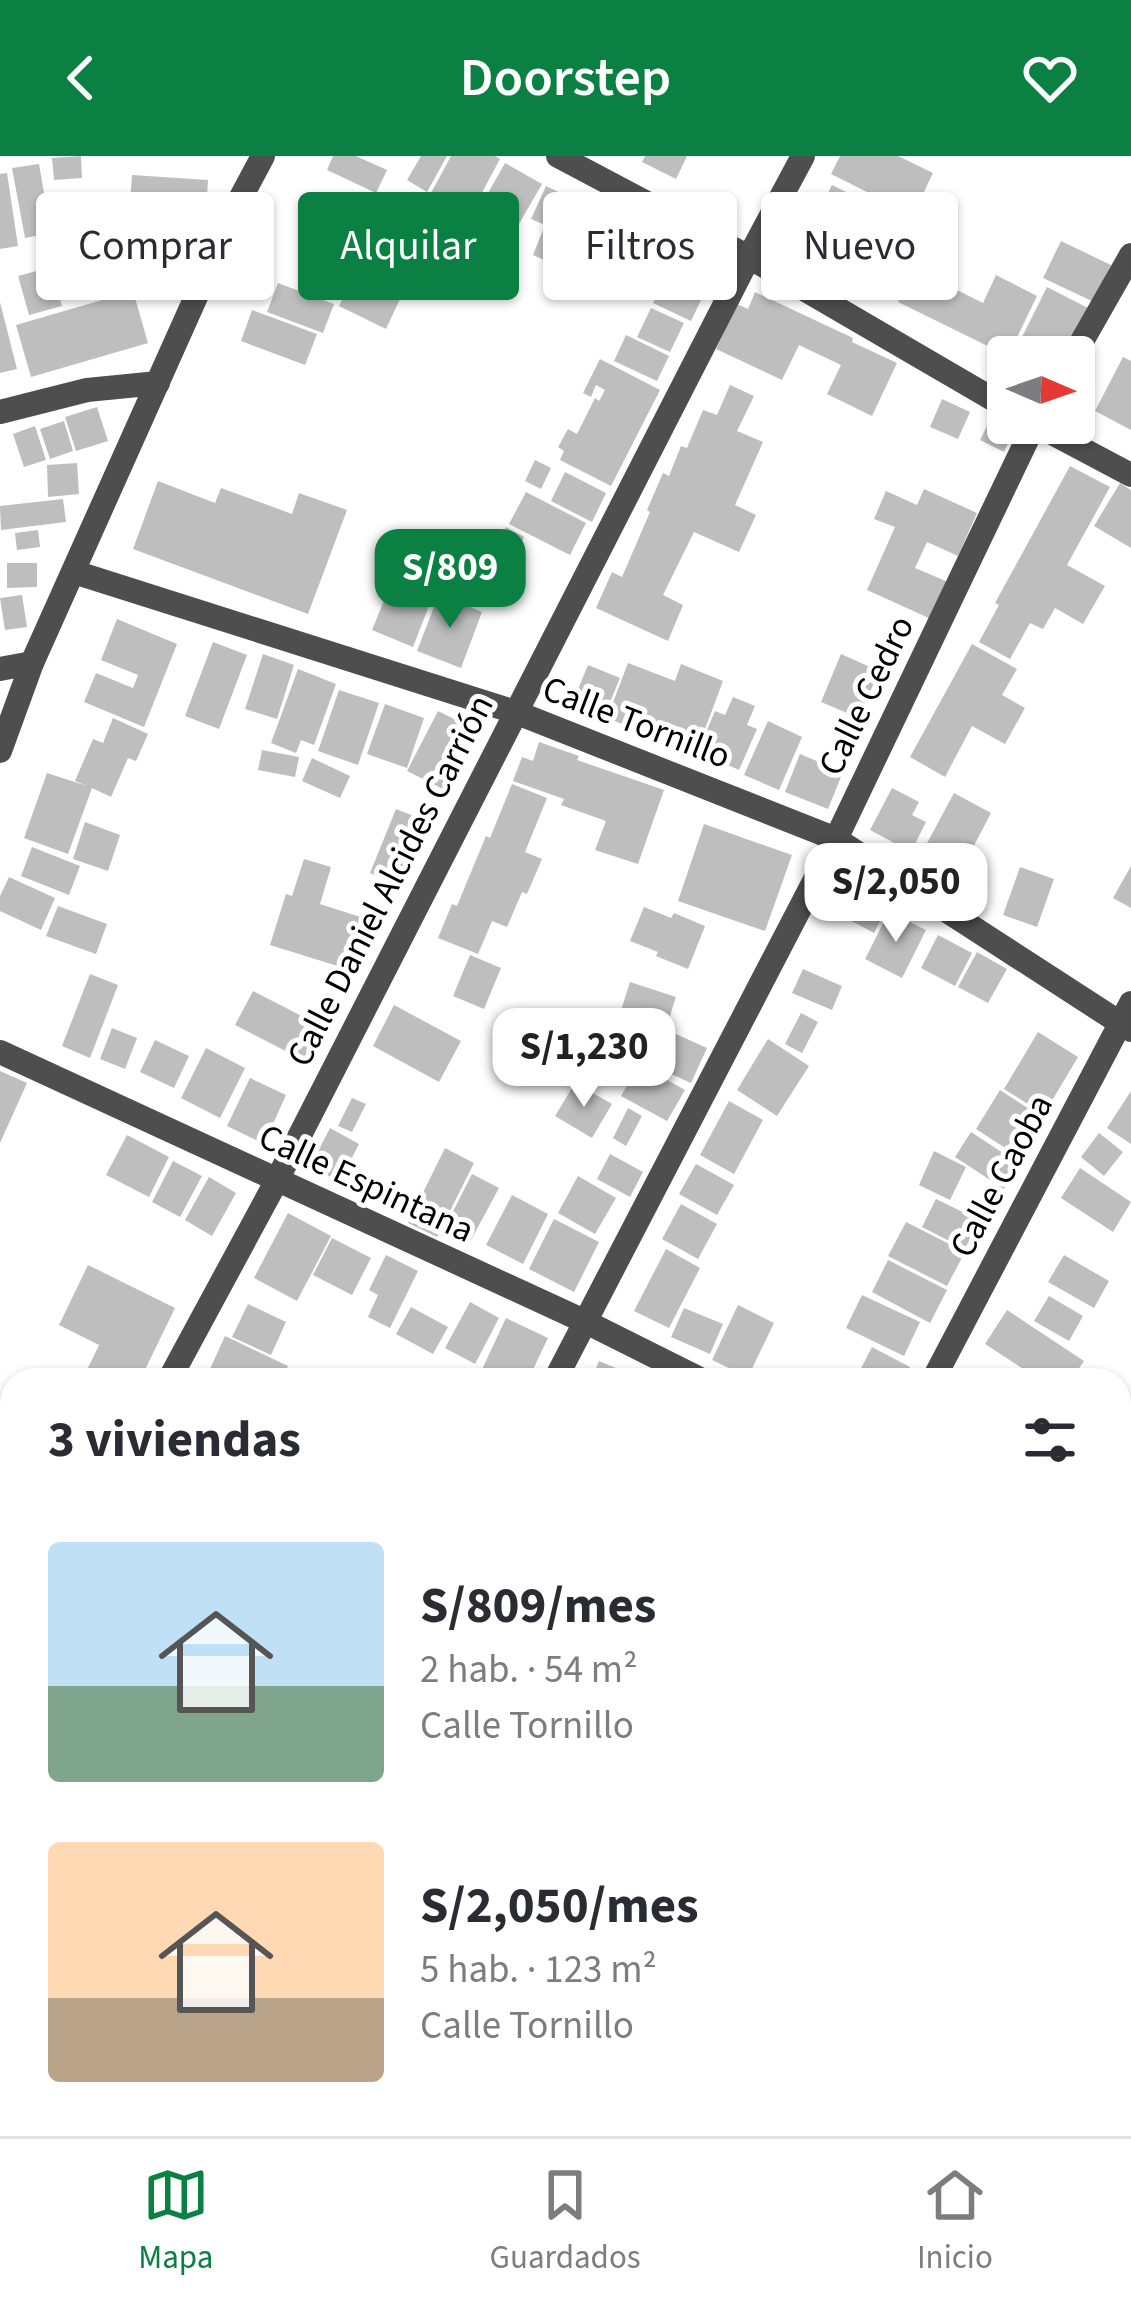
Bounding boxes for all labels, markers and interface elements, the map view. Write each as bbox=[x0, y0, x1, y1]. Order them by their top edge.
text: Doorstep bbox=[460, 40, 671, 117]
icon: back bbox=[48, 45, 114, 111]
icon: heart bbox=[1017, 45, 1083, 111]
chip: Comprar bbox=[36, 192, 274, 300]
chip: Alquilar bbox=[298, 192, 519, 300]
chip: Filtros bbox=[543, 192, 737, 300]
chip: Nuevo bbox=[761, 192, 958, 300]
north arrow bbox=[987, 336, 1095, 444]
map controls bbox=[987, 336, 1095, 444]
pin: S/809 bbox=[366, 529, 534, 631]
text: S/809 bbox=[402, 540, 498, 596]
street label: Calle Cedro bbox=[806, 607, 927, 784]
street label: Calle Tornillo bbox=[535, 663, 738, 782]
street label: Calle Daniel Alcides Carrión bbox=[274, 686, 506, 1075]
pin: S/2,050 bbox=[785, 843, 1007, 945]
text: S/2,050 bbox=[832, 854, 960, 910]
pin: S/1,230 bbox=[473, 1008, 695, 1110]
text: S/1,230 bbox=[520, 1019, 648, 1075]
street label: Calle Caoba bbox=[937, 1085, 1066, 1266]
street label: Calle Espintana bbox=[250, 1111, 482, 1256]
text: 3 viviendas bbox=[48, 1404, 301, 1476]
icon: filters bbox=[1017, 1407, 1083, 1473]
text: S/809/mes bbox=[420, 1570, 656, 1642]
icon: home bbox=[144, 1590, 288, 1734]
text: 2 hab. · 54 m² bbox=[420, 1642, 637, 1698]
text: Calle Tornillo bbox=[420, 1698, 634, 1754]
text: S/2,050/mes bbox=[420, 1870, 699, 1942]
icon: home bbox=[144, 1890, 288, 2034]
text: 5 hab. · 123 m² bbox=[420, 1942, 657, 1998]
text: Calle Tornillo bbox=[420, 1998, 634, 2054]
tab: Mapa bbox=[138, 2162, 213, 2281]
tab: Guardados bbox=[490, 2162, 641, 2281]
tab: Inicio bbox=[917, 2162, 993, 2281]

